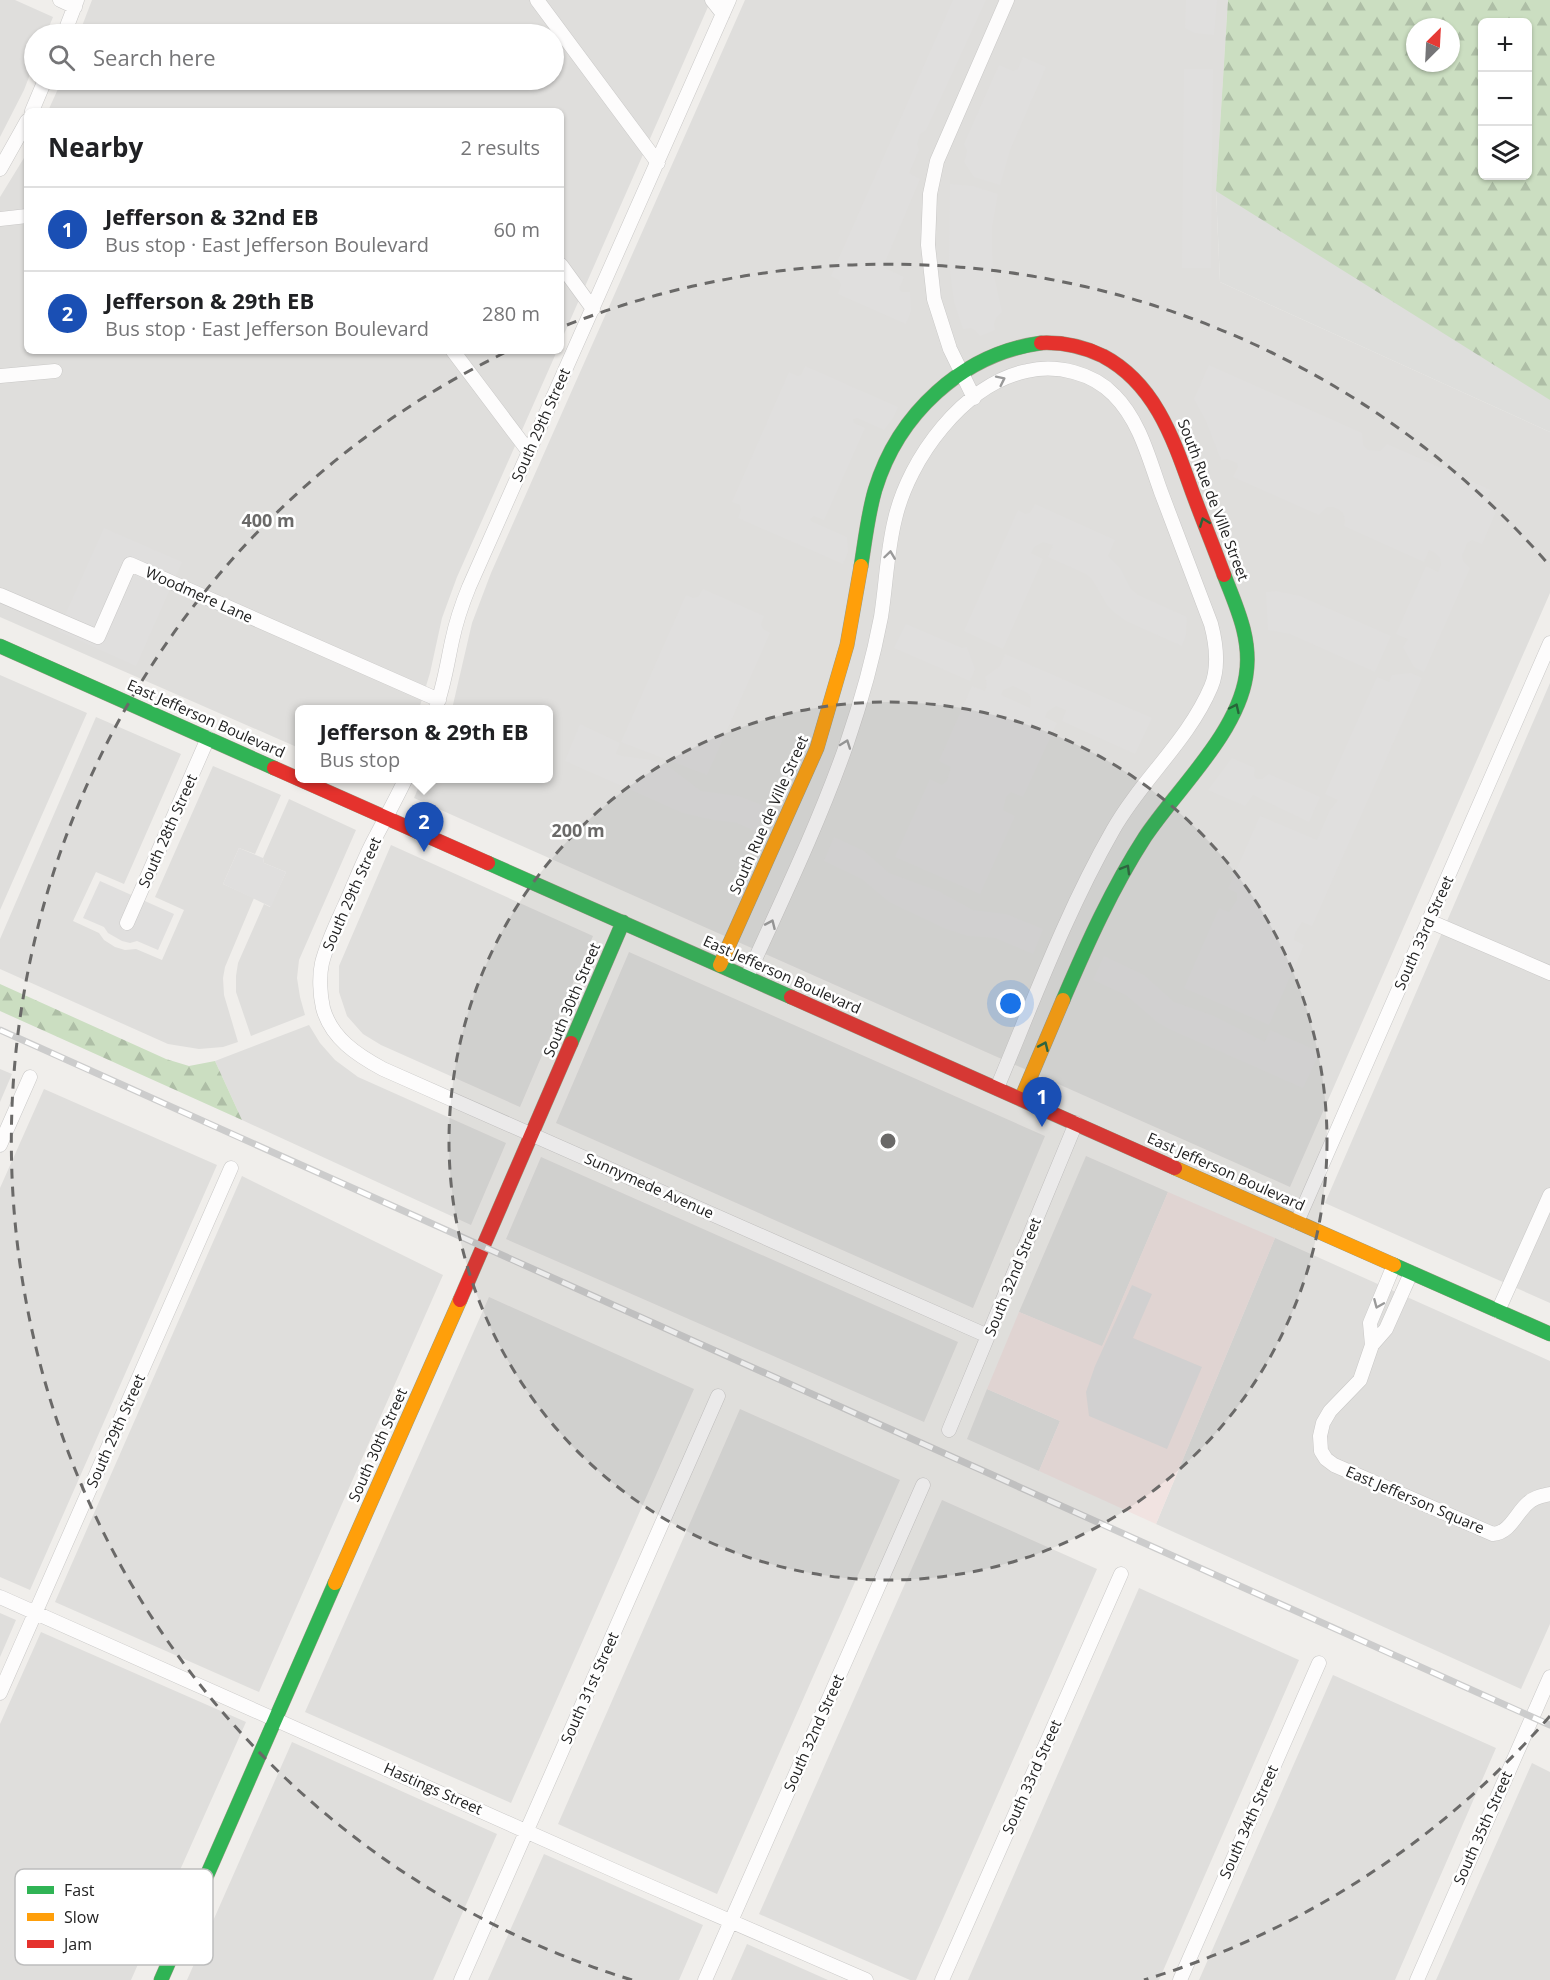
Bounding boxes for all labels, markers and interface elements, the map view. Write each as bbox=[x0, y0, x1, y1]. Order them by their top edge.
north arrow bbox=[1406, 18, 1460, 72]
map controls bbox=[1478, 18, 1532, 180]
button: + bbox=[1478, 18, 1532, 72]
search box bbox=[24, 24, 564, 90]
icon: search bbox=[45, 41, 78, 74]
text: Search here bbox=[93, 42, 216, 72]
button: − bbox=[1478, 72, 1532, 126]
button: layers bbox=[1478, 126, 1532, 180]
text: Nearby bbox=[48, 129, 143, 165]
text: 2 results bbox=[460, 134, 540, 161]
text: Jefferson & 32nd EB bbox=[105, 201, 319, 231]
text: 1 bbox=[62, 216, 73, 243]
text: 60 m bbox=[493, 216, 540, 243]
text: Bus stop · East Jefferson Boulevard bbox=[105, 231, 429, 258]
text: Jefferson & 29th EB bbox=[105, 285, 314, 315]
text: 2 bbox=[62, 300, 73, 327]
text: 280 m bbox=[482, 300, 540, 327]
text: Bus stop · East Jefferson Boulevard bbox=[105, 315, 429, 342]
street label: South 29th Street bbox=[506, 365, 574, 485]
one-way arrow bbox=[995, 376, 1006, 388]
street label: South Rue de Ville Street bbox=[1174, 416, 1254, 583]
text: 400 m bbox=[241, 508, 295, 532]
one-way arrow bbox=[1199, 517, 1211, 528]
one-way arrow bbox=[883, 550, 895, 559]
street label: Woodmere Lane bbox=[143, 561, 256, 627]
street label: East Jefferson Boulevard bbox=[124, 674, 288, 762]
one-way arrow bbox=[1228, 703, 1240, 714]
popup bbox=[295, 705, 553, 783]
text: Jefferson & 29th EB bbox=[319, 716, 529, 746]
street label: South Rue de Ville Street bbox=[724, 732, 812, 897]
one-way arrow bbox=[839, 739, 852, 750]
text: Bus stop bbox=[319, 746, 400, 773]
street label: South 28th Street bbox=[133, 771, 201, 891]
pin: 2 bbox=[404, 802, 444, 852]
text: 200 m bbox=[551, 818, 605, 842]
street label: South 29th Street bbox=[317, 834, 385, 954]
one-way arrow bbox=[1119, 864, 1130, 875]
street label: South 33rd Street bbox=[1389, 872, 1457, 993]
one-way arrow bbox=[764, 919, 776, 930]
street label: East Jefferson Boulevard bbox=[700, 930, 864, 1018]
street label: South 30th Street bbox=[538, 939, 604, 1060]
your location bbox=[996, 989, 1025, 1018]
one-way arrow bbox=[1037, 1041, 1049, 1052]
pin: 1 bbox=[1022, 1078, 1062, 1127]
street label: East Jefferson Boulevard bbox=[1144, 1127, 1308, 1215]
centre of rings bbox=[878, 1131, 898, 1151]
street label: Sunnymede Avenue bbox=[582, 1148, 717, 1223]
street label: South 32nd Street bbox=[979, 1214, 1045, 1339]
one-way arrow bbox=[1373, 1298, 1385, 1309]
street label: South 29th Street bbox=[81, 1371, 149, 1491]
street label: South 30th Street bbox=[343, 1385, 411, 1505]
street label: East Jefferson Square bbox=[1343, 1461, 1488, 1537]
street label: South 31st Street bbox=[555, 1629, 623, 1747]
street label: South 32nd Street bbox=[778, 1671, 848, 1794]
street label: South 33rd Street bbox=[997, 1716, 1065, 1837]
street label: Hastings Street bbox=[381, 1757, 486, 1819]
street label: South 34th Street bbox=[1214, 1762, 1282, 1882]
street label: South 35th Street bbox=[1448, 1768, 1516, 1888]
legend bbox=[15, 1869, 213, 1965]
text: Fast bbox=[64, 1879, 95, 1901]
text: Slow bbox=[64, 1906, 99, 1928]
text: Jam bbox=[62, 1933, 92, 1955]

